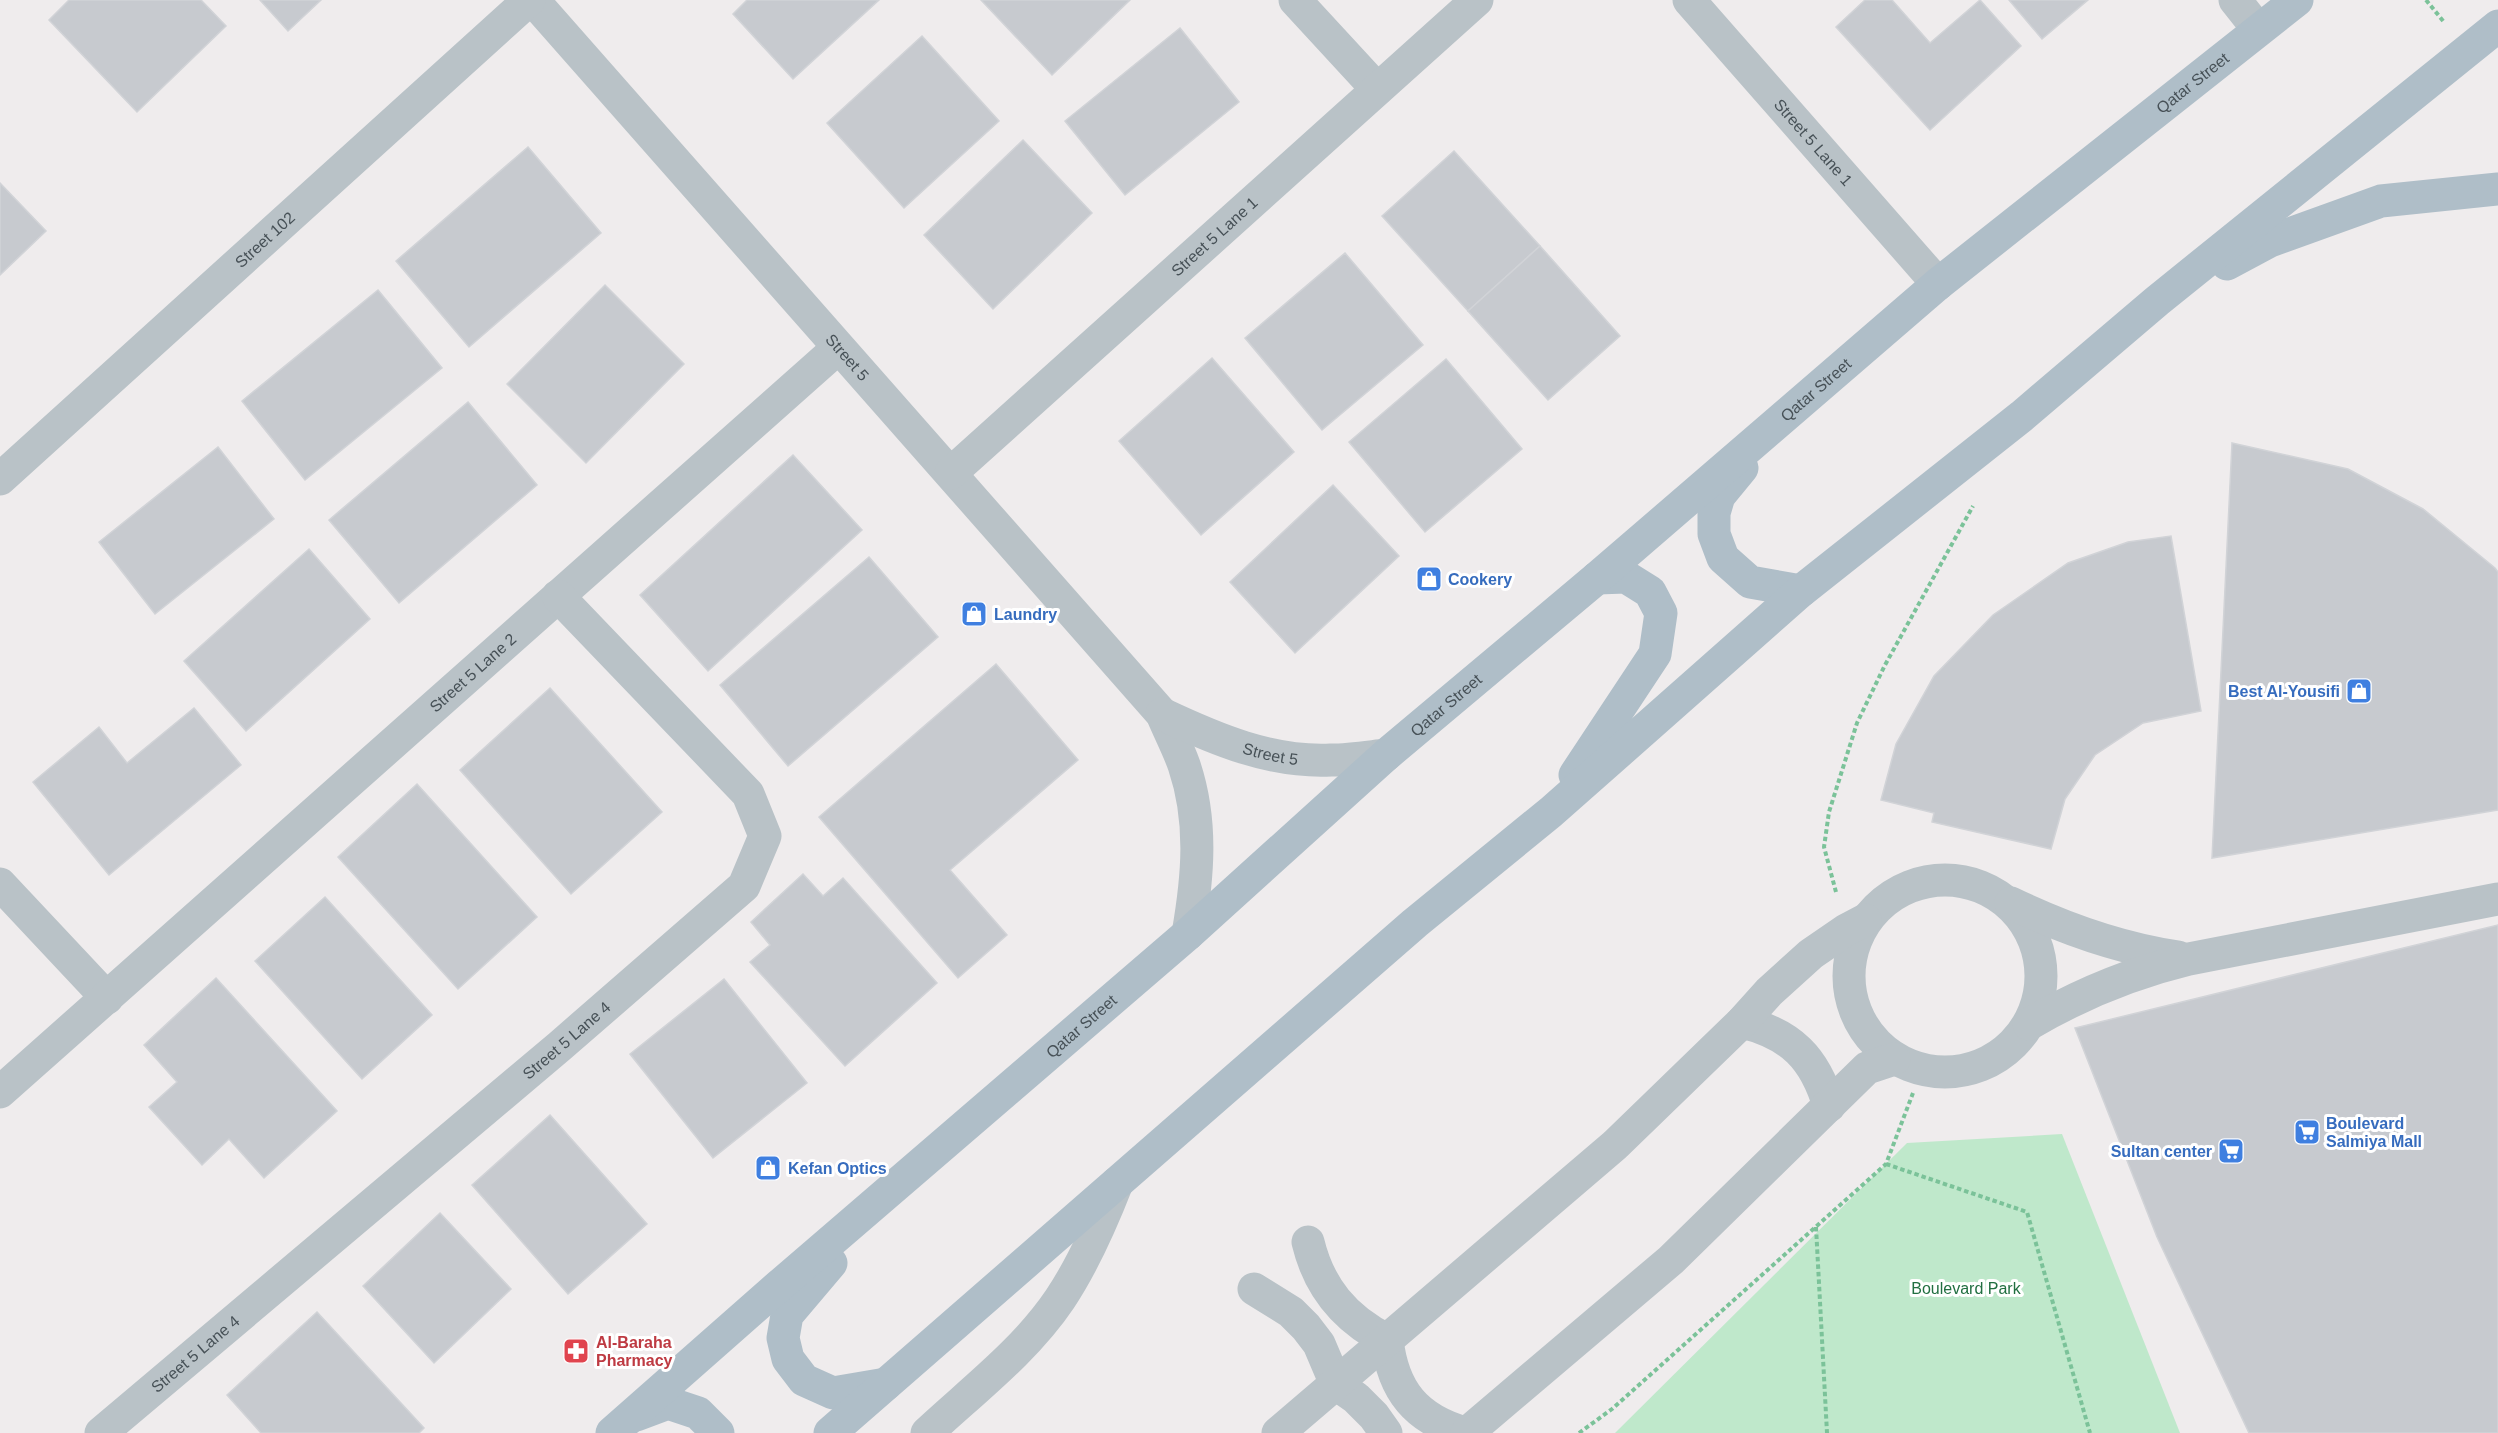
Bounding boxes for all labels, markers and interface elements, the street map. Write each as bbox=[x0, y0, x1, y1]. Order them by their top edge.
street label: Qatar Street bbox=[2153, 49, 2233, 117]
street label: Street 5 Lane 1 bbox=[1771, 96, 1856, 189]
street label: Street 5 Lane 1 bbox=[1168, 194, 1261, 280]
street label: Street 102 bbox=[232, 209, 298, 271]
street label: Street 5 bbox=[822, 331, 872, 384]
street label: Qatar Street bbox=[1777, 355, 1855, 425]
shop icon: Cookery bbox=[1414, 564, 1444, 594]
place label: Cookery bbox=[1448, 571, 1512, 588]
shop icon: Laundry bbox=[959, 599, 989, 629]
place label: Laundry bbox=[994, 606, 1057, 623]
street label: Street 5 Lane 2 bbox=[426, 630, 520, 715]
street label: Qatar Street bbox=[1407, 670, 1485, 740]
shop icon: Best Al-Yousifi bbox=[2344, 676, 2374, 706]
place label: Best Al-Yousifi bbox=[2228, 683, 2340, 700]
street label: Street 5 bbox=[1241, 740, 1299, 768]
street label: Qatar Street bbox=[1043, 991, 1120, 1061]
street label: Street 5 Lane 4 bbox=[520, 998, 614, 1083]
place label: Boulevard Salmiya Mall bbox=[2326, 1115, 2422, 1150]
supermarket icon: Boulevard Salmiya Mall bbox=[2292, 1117, 2322, 1147]
supermarket icon: Sultan center bbox=[2216, 1136, 2246, 1166]
place label: Sultan center bbox=[2111, 1143, 2212, 1160]
shop icon: Kefan Optics bbox=[753, 1153, 783, 1183]
place label: Kefan Optics bbox=[788, 1160, 887, 1177]
park label: Boulevard Park bbox=[1911, 1280, 2022, 1297]
street label: Street 5 Lane 4 bbox=[148, 1312, 243, 1396]
place label: Al-Baraha Pharmacy bbox=[596, 1334, 673, 1369]
pharmacy icon: Al-Baraha Pharmacy bbox=[561, 1336, 591, 1366]

